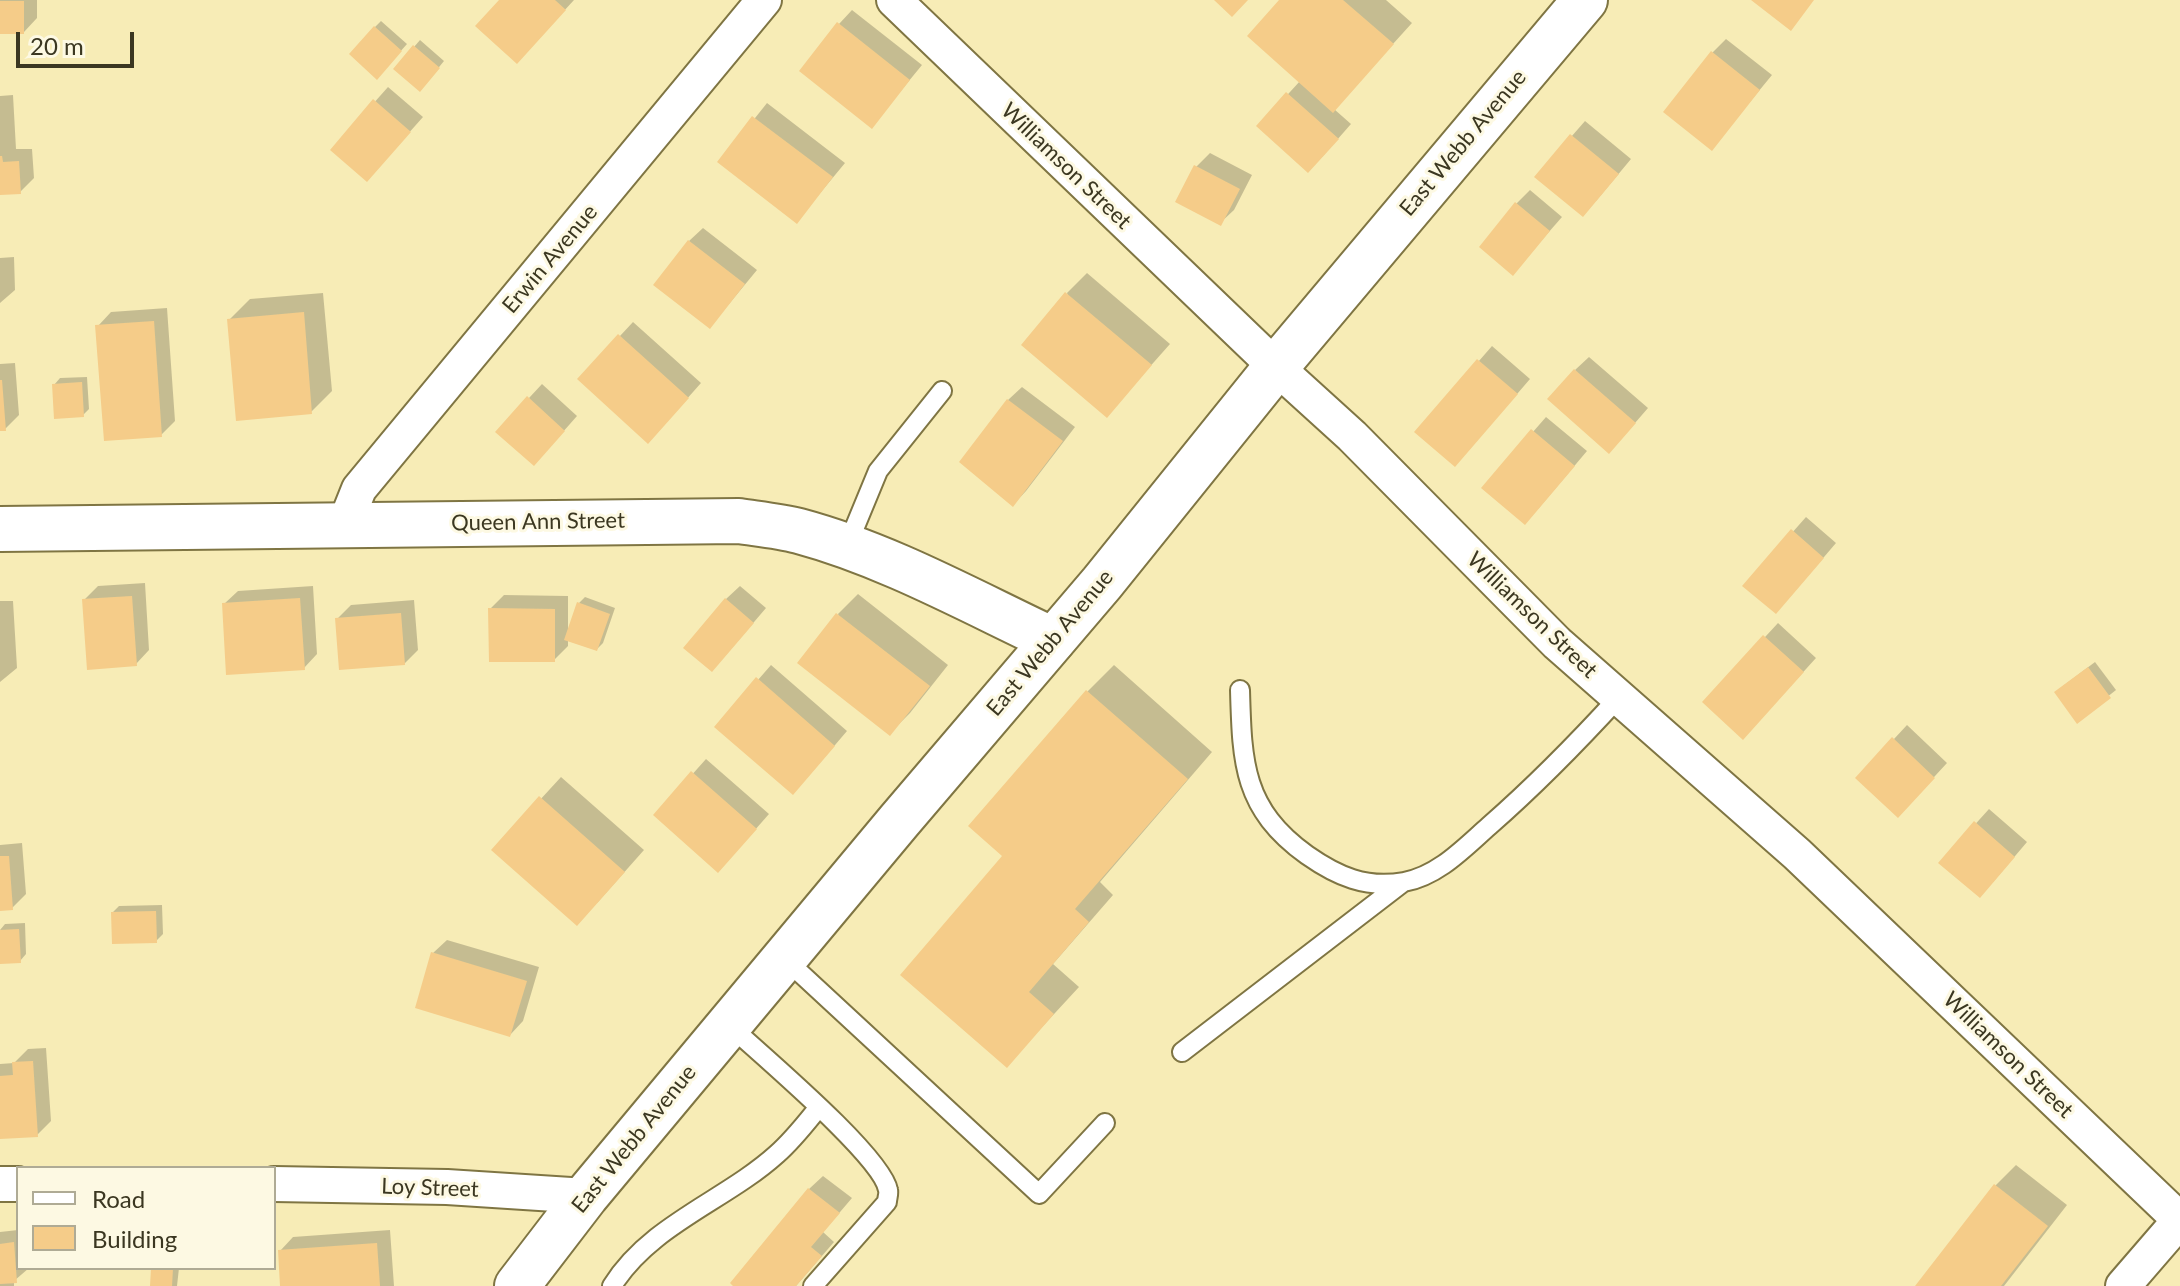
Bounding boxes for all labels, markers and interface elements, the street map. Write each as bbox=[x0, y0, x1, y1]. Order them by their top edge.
scale bar bbox=[20, 16, 138, 66]
text: 20 m bbox=[30, 31, 84, 60]
street label: East Webb Avenue bbox=[1394, 64, 1532, 222]
street label: Williamson Street bbox=[996, 97, 1136, 235]
street label: Erwin Avenue bbox=[497, 199, 603, 319]
street label: Queen Ann Street bbox=[451, 507, 625, 537]
street label: Williamson Street bbox=[1462, 546, 1602, 684]
street label: East Webb Avenue bbox=[981, 564, 1119, 722]
street label: Williamson Street bbox=[1938, 986, 2078, 1124]
street label: East Webb Avenue bbox=[566, 1060, 702, 1218]
legend bbox=[16, 1166, 276, 1270]
street label: Loy Street bbox=[381, 1173, 479, 1203]
text: Road bbox=[92, 1184, 145, 1213]
text: Building bbox=[92, 1224, 177, 1253]

